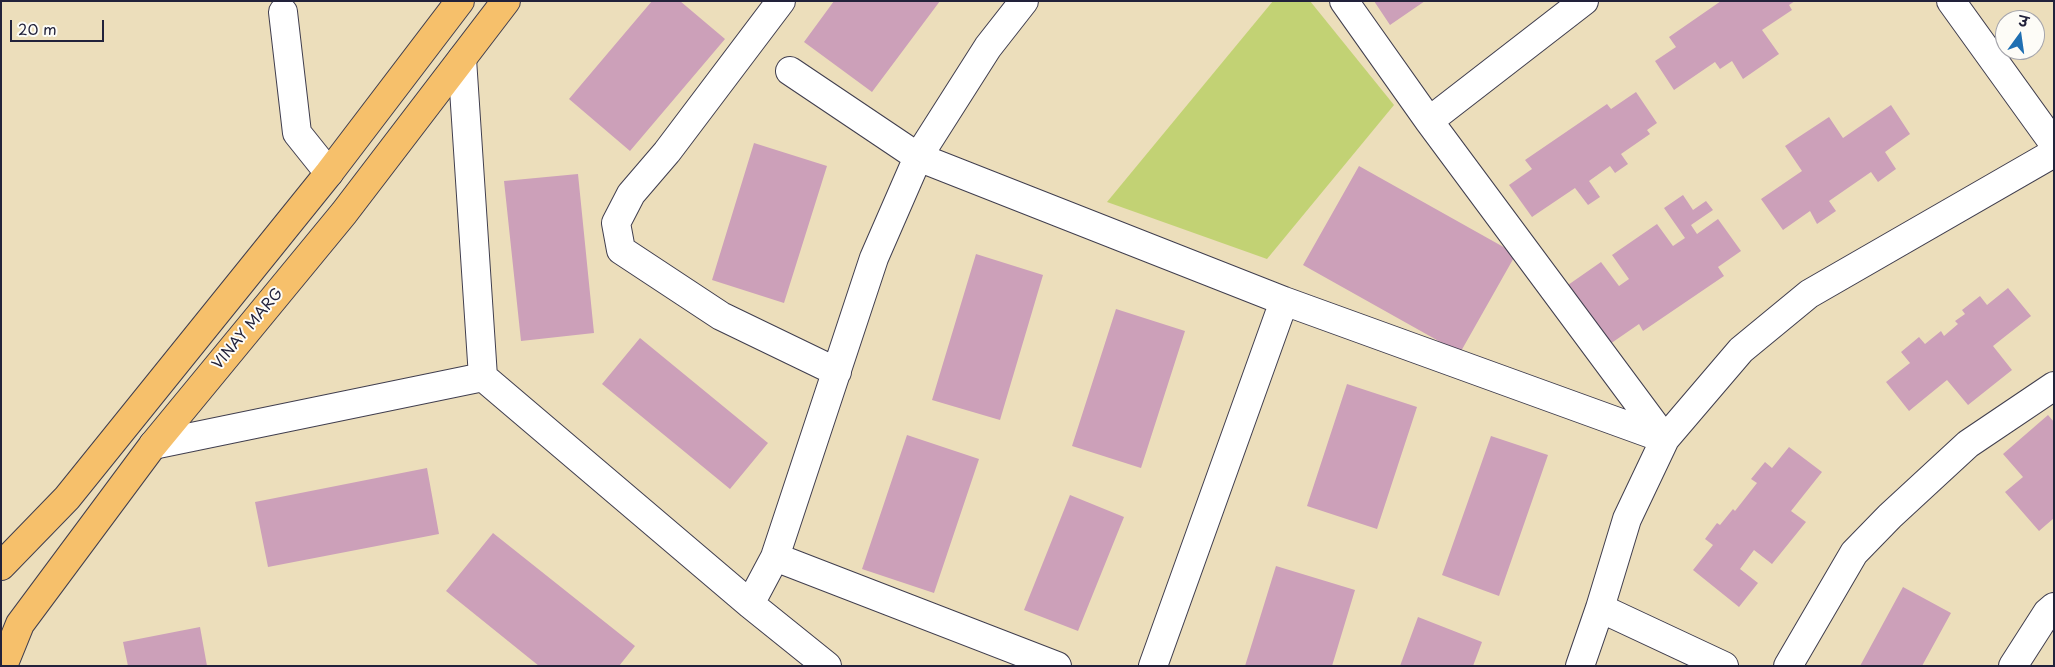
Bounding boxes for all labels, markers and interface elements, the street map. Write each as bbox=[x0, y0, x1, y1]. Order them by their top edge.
scale bar bbox=[12, 10, 106, 42]
north arrow bbox=[1995, 10, 2045, 60]
text: उ bbox=[2016, 10, 2031, 32]
text: 20 m bbox=[18, 17, 57, 40]
street label: VINAY MARG bbox=[209, 285, 287, 373]

